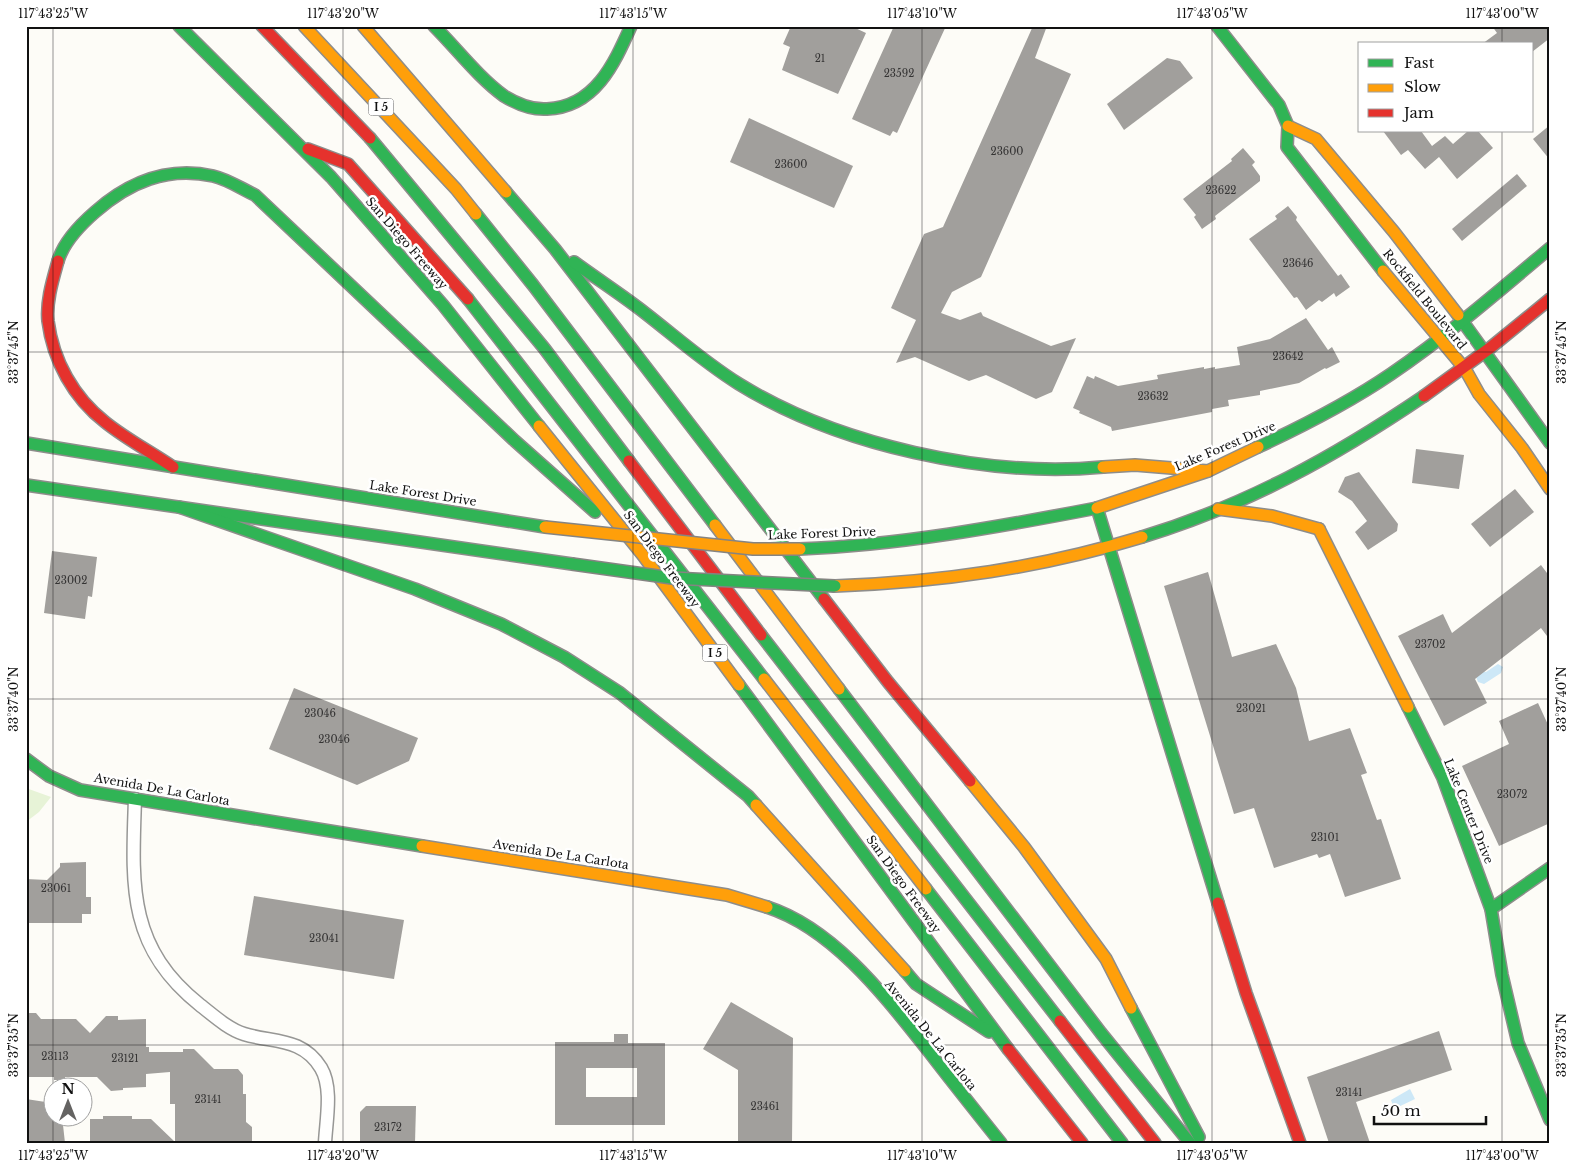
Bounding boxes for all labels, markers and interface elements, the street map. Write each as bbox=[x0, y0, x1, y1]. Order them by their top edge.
text: 117°43'25"W bbox=[18, 6, 89, 21]
text: 117°43'20"W bbox=[307, 6, 380, 21]
text: 117°43'15"W bbox=[599, 6, 668, 21]
text: 117°43'10"W bbox=[887, 6, 958, 21]
text: 117°43'05"W bbox=[1176, 6, 1249, 21]
text: 117°43'00"W bbox=[1465, 6, 1539, 21]
legend bbox=[1358, 42, 1534, 132]
house number: 21 bbox=[815, 52, 825, 65]
text: Fast bbox=[1404, 53, 1435, 72]
house number: 23592 bbox=[884, 67, 914, 80]
text: Slow bbox=[1404, 77, 1441, 96]
road number: I 5 bbox=[368, 98, 394, 115]
text: Jam bbox=[1402, 103, 1434, 122]
house number: 23600 bbox=[990, 145, 1024, 158]
house number: 23600 bbox=[774, 158, 808, 171]
house number: 23622 bbox=[1205, 184, 1237, 197]
street label: San Diego Freeway bbox=[363, 194, 451, 292]
street label: Rockfield Boulevard bbox=[1380, 246, 1470, 352]
house number: 23646 bbox=[1282, 257, 1314, 270]
text: 33°37'45"N bbox=[6, 320, 21, 384]
text: 33°37'45"N bbox=[1554, 320, 1569, 384]
house number: 23642 bbox=[1273, 350, 1303, 363]
house number: 23632 bbox=[1137, 390, 1169, 403]
street label: Lake Forest Drive bbox=[1172, 418, 1278, 474]
street label: Lake Forest Drive bbox=[368, 477, 478, 509]
street label: San Diego Freeway bbox=[621, 508, 704, 611]
street label: Lake Forest Drive bbox=[768, 524, 876, 542]
house number: 23002 bbox=[55, 574, 87, 587]
house number: 23702 bbox=[1415, 638, 1445, 651]
road number: I 5 bbox=[702, 644, 728, 661]
text: 33°37'40"N bbox=[6, 666, 21, 732]
text: 33°37'40"N bbox=[1554, 666, 1569, 732]
house number: 23021 bbox=[1236, 702, 1266, 715]
house number: 23046 bbox=[304, 707, 336, 720]
house number: 23046 bbox=[318, 733, 350, 746]
street label: Lake Center Drive bbox=[1441, 756, 1497, 866]
street label: Avenida De La Carlota bbox=[92, 770, 231, 808]
house number: 23072 bbox=[1497, 788, 1527, 801]
house number: 23101 bbox=[1311, 831, 1339, 844]
street label: San Diego Freeway bbox=[863, 832, 945, 936]
street label: Avenida De La Carlota bbox=[491, 836, 630, 872]
house number: 23061 bbox=[41, 882, 71, 895]
house number: 23041 bbox=[309, 932, 339, 945]
street label: Avenida De La Carlota bbox=[881, 976, 980, 1093]
text: 33°37'35"N bbox=[6, 1013, 21, 1077]
text: 33°37'35"N bbox=[1554, 1013, 1569, 1077]
house number: 23113 bbox=[41, 1050, 69, 1063]
house number: 23121 bbox=[111, 1052, 139, 1065]
north arrow bbox=[42, 1076, 92, 1126]
text: N bbox=[61, 1080, 75, 1098]
house number: 23141 bbox=[1335, 1086, 1363, 1099]
house number: 23141 bbox=[194, 1093, 222, 1106]
scale bar bbox=[1374, 1094, 1486, 1126]
house number: 23461 bbox=[750, 1100, 780, 1113]
text: 50 m bbox=[1381, 1101, 1421, 1120]
house number: 23172 bbox=[374, 1121, 402, 1134]
text: 117°43'25"W bbox=[18, 1148, 89, 1163]
text: 117°43'20"W bbox=[307, 1148, 380, 1163]
text: 117°43'15"W bbox=[599, 1148, 668, 1163]
text: 117°43'10"W bbox=[887, 1148, 958, 1163]
text: 117°43'05"W bbox=[1176, 1148, 1249, 1163]
text: 117°43'00"W bbox=[1465, 1148, 1539, 1163]

